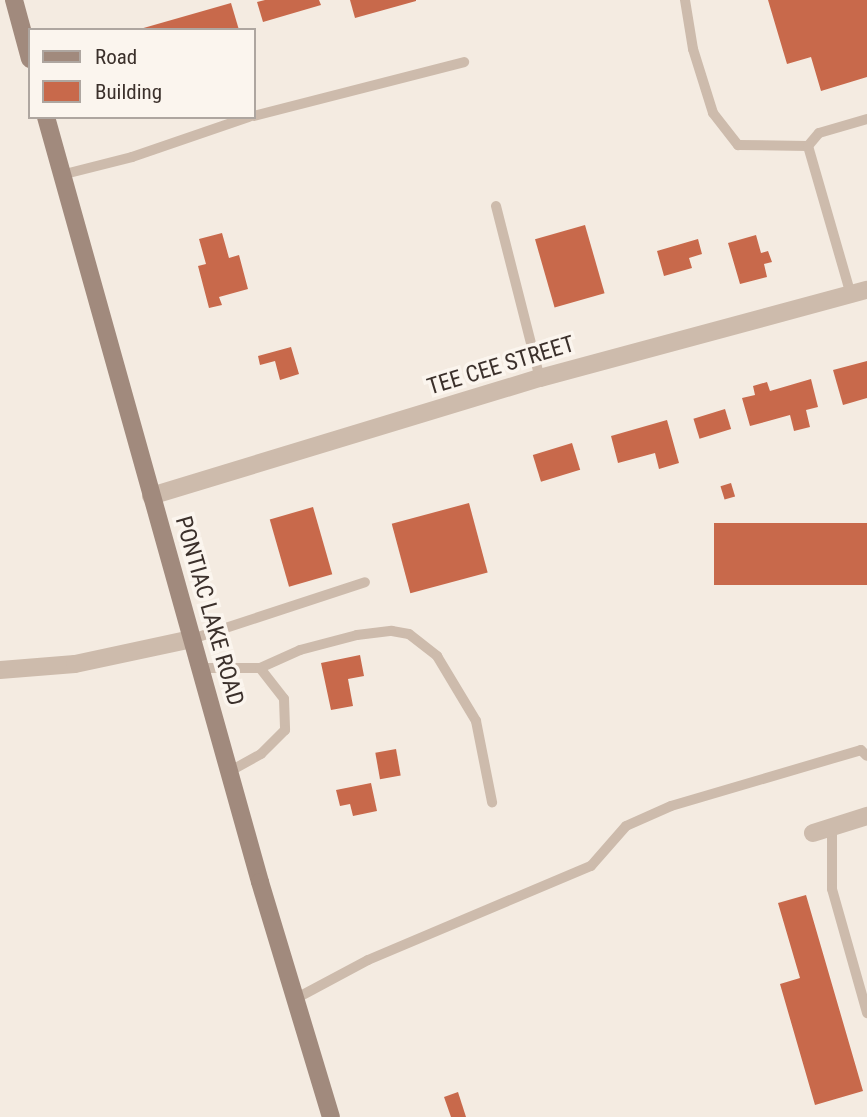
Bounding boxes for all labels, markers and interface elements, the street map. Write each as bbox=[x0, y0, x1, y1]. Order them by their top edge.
legend bbox=[28, 28, 256, 119]
text: Road bbox=[95, 45, 137, 69]
text: Building bbox=[95, 80, 162, 104]
street label: TEE CEE STREET bbox=[424, 331, 578, 401]
street label: PONTIAC LAKE ROAD bbox=[169, 513, 249, 709]

